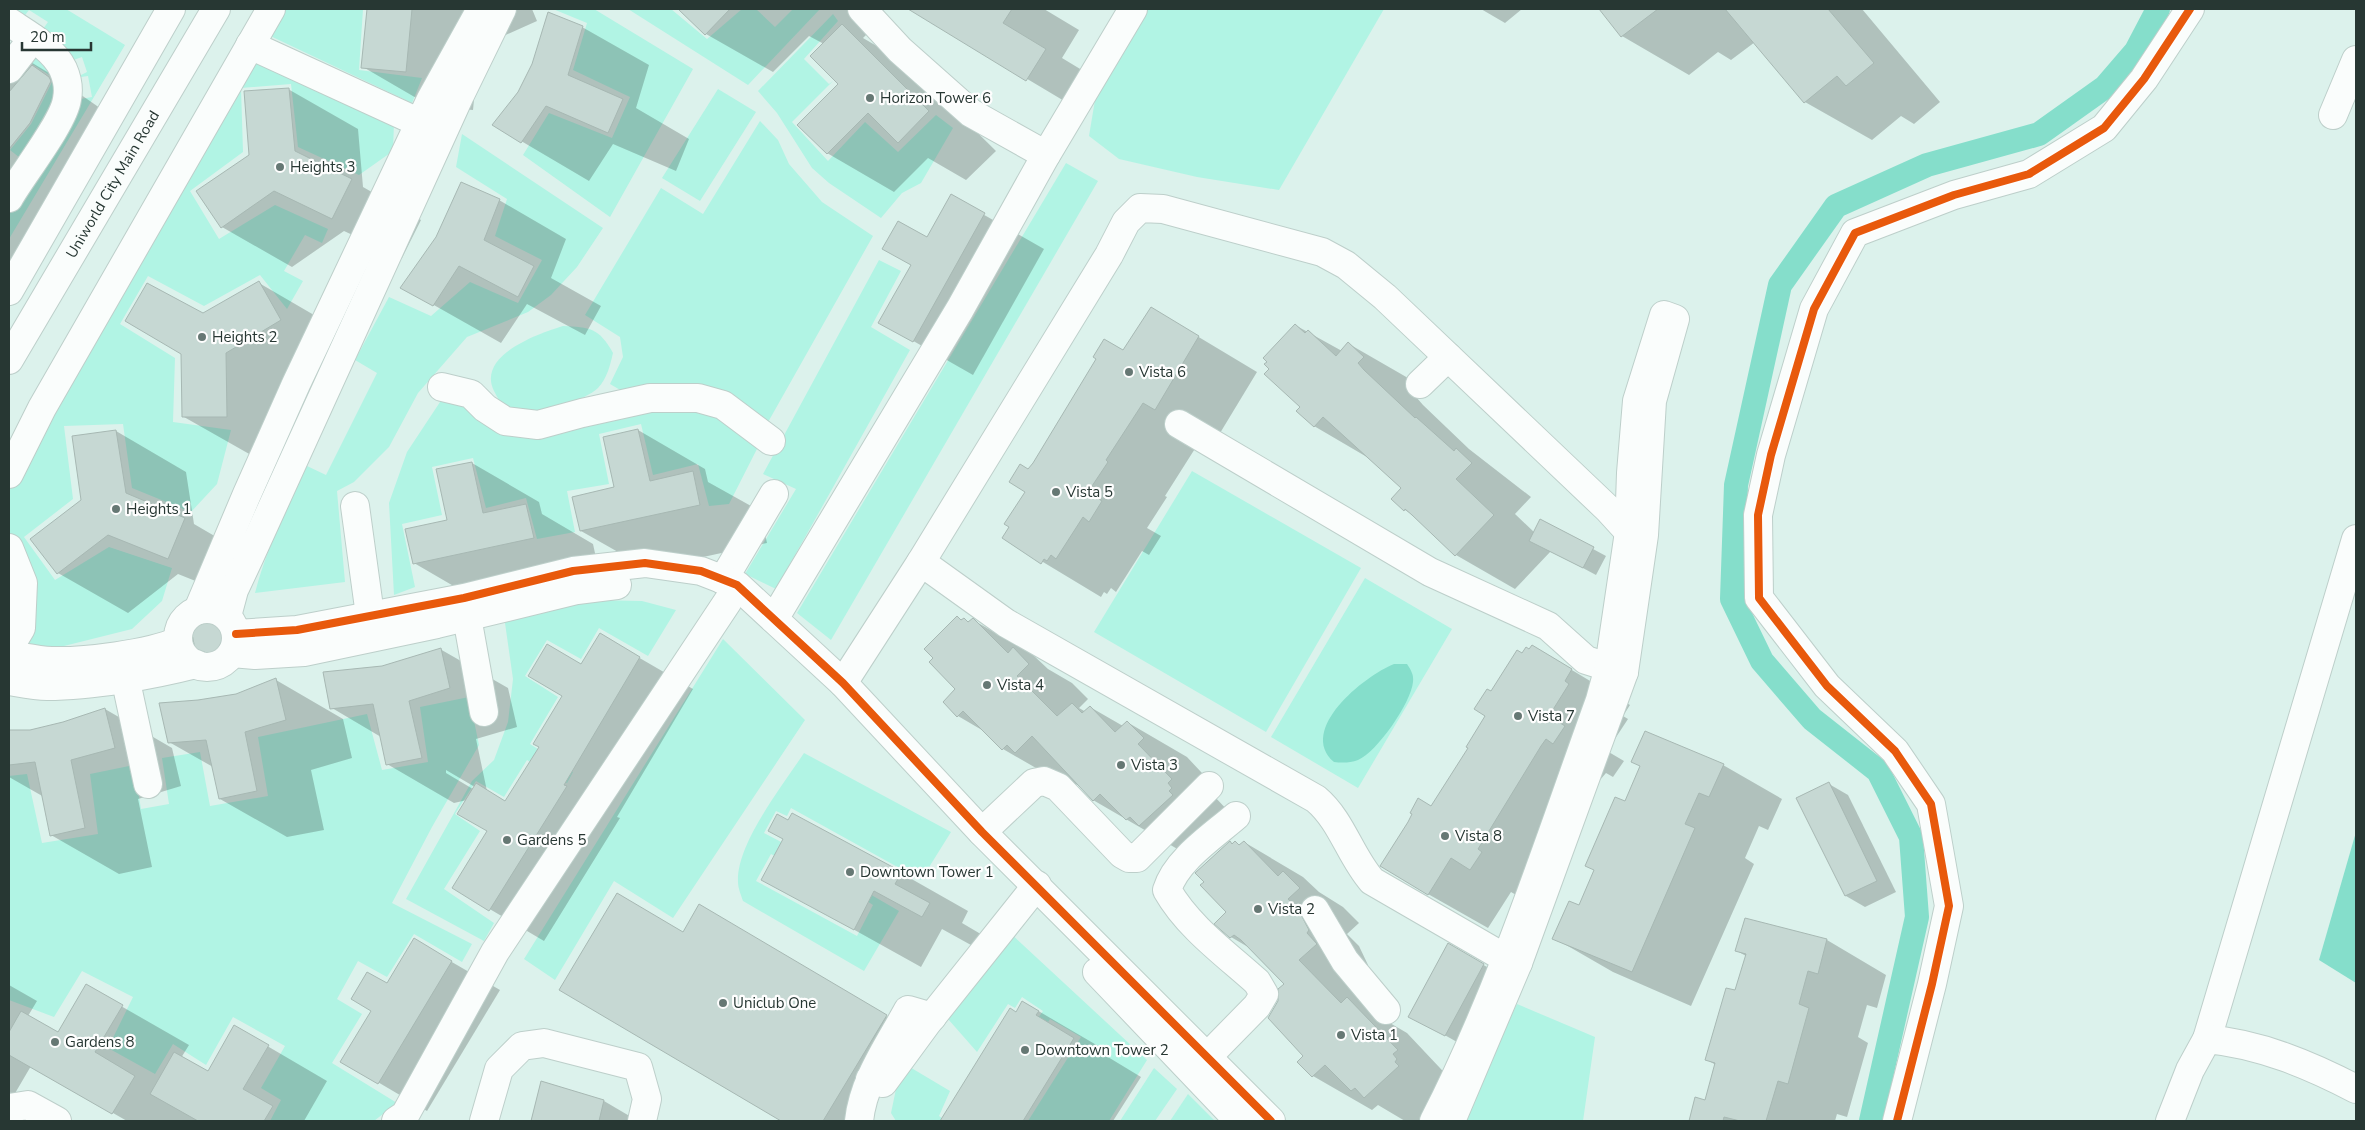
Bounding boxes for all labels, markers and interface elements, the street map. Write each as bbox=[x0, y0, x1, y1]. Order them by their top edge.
scale bar bbox=[22, 20, 91, 52]
text: 20 m bbox=[30, 27, 65, 47]
place label: Horizon Tower 6 bbox=[880, 88, 991, 108]
marker: Horizon Tower 6 bbox=[864, 92, 876, 104]
street label: Uniworld City Main Road bbox=[61, 107, 164, 262]
place label: Heights 3 bbox=[290, 157, 356, 177]
marker: Heights 3 bbox=[274, 161, 286, 173]
place label: Heights 2 bbox=[212, 327, 278, 347]
marker: Heights 2 bbox=[196, 331, 208, 343]
place label: Vista 6 bbox=[1138, 362, 1186, 382]
marker: Vista 6 bbox=[1123, 366, 1135, 378]
place label: Vista 5 bbox=[1065, 482, 1113, 502]
marker: Vista 5 bbox=[1050, 486, 1062, 498]
place label: Heights 1 bbox=[126, 499, 192, 519]
marker: Heights 1 bbox=[110, 503, 122, 515]
place label: Vista 4 bbox=[996, 675, 1044, 695]
marker: Vista 4 bbox=[981, 679, 993, 691]
place label: Vista 7 bbox=[1527, 706, 1575, 726]
marker: Vista 7 bbox=[1512, 710, 1524, 722]
place label: Vista 3 bbox=[1130, 755, 1178, 775]
marker: Vista 3 bbox=[1115, 759, 1127, 771]
place label: Vista 8 bbox=[1454, 826, 1502, 846]
place label: Gardens 5 bbox=[517, 830, 586, 850]
marker: Vista 8 bbox=[1439, 830, 1451, 842]
marker: Gardens 5 bbox=[501, 834, 513, 846]
place label: Downtown Tower 1 bbox=[860, 862, 994, 882]
marker: Downtown Tower 1 bbox=[844, 866, 856, 878]
place label: Vista 2 bbox=[1267, 899, 1315, 919]
marker: Vista 2 bbox=[1252, 903, 1264, 915]
place label: Uniclub One bbox=[733, 993, 816, 1013]
marker: Uniclub One bbox=[717, 997, 729, 1009]
place label: Vista 1 bbox=[1350, 1025, 1398, 1045]
marker: Vista 1 bbox=[1335, 1029, 1347, 1041]
place label: Gardens 8 bbox=[65, 1032, 134, 1052]
marker: Gardens 8 bbox=[49, 1036, 61, 1048]
place label: Downtown Tower 2 bbox=[1035, 1040, 1169, 1060]
marker: Downtown Tower 2 bbox=[1019, 1044, 1031, 1056]

